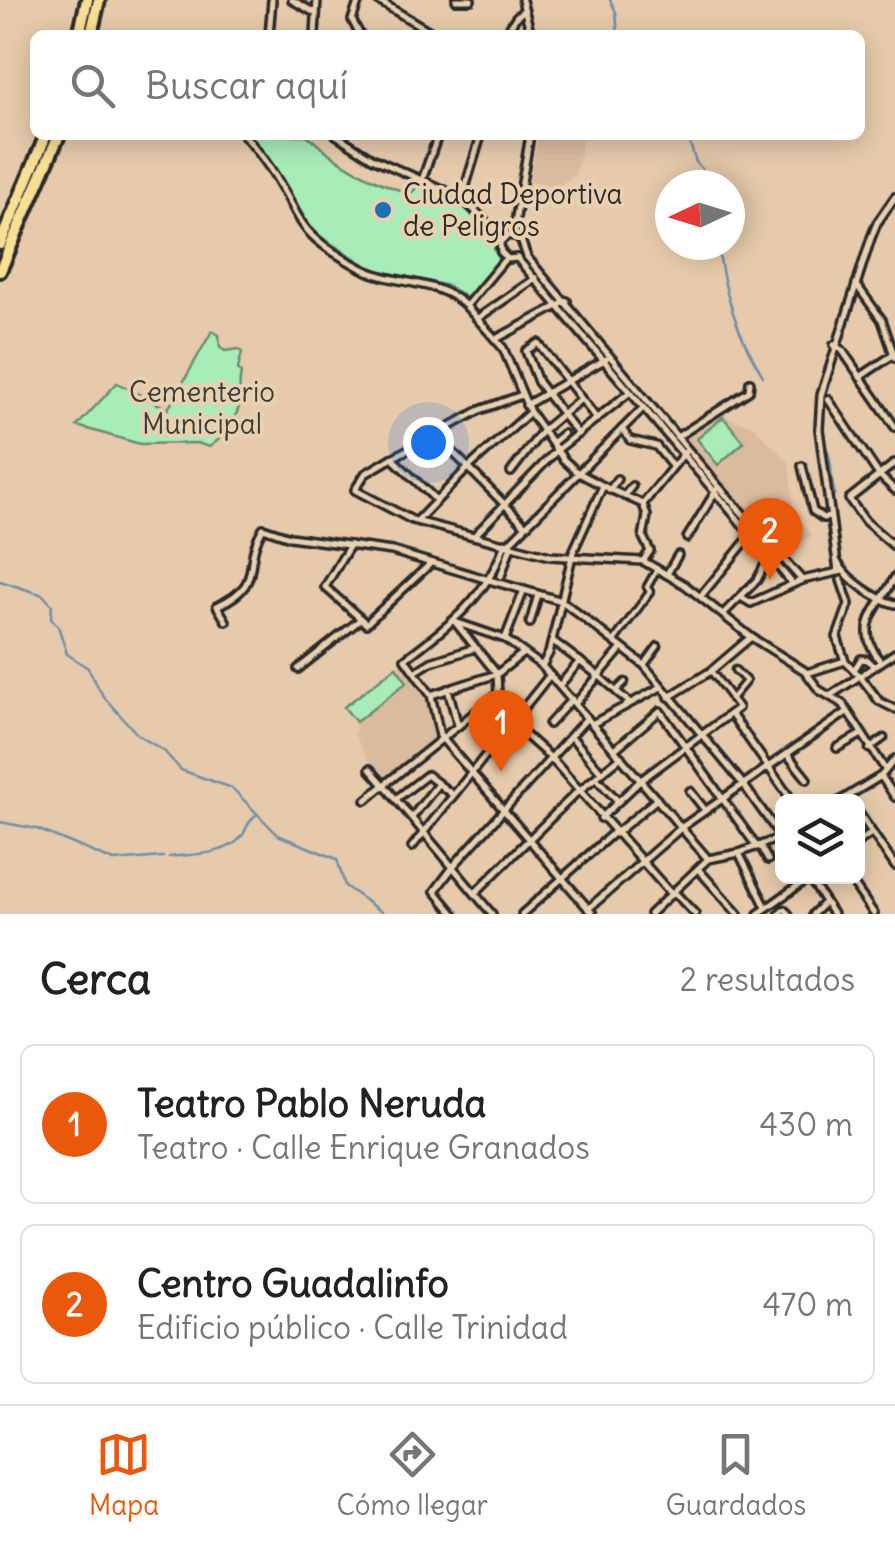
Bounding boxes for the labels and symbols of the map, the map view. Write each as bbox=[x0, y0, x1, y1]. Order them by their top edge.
north arrow bbox=[655, 170, 745, 260]
place label: Ciudad Deportiva de Peligros bbox=[403, 176, 623, 244]
marker: Ciudad Deportiva de Peligros bbox=[372, 199, 394, 221]
park label: Cementerio Municipal bbox=[129, 374, 275, 442]
your location bbox=[403, 417, 454, 468]
pin: 2 bbox=[738, 498, 802, 580]
pin: 1 bbox=[468, 690, 534, 772]

